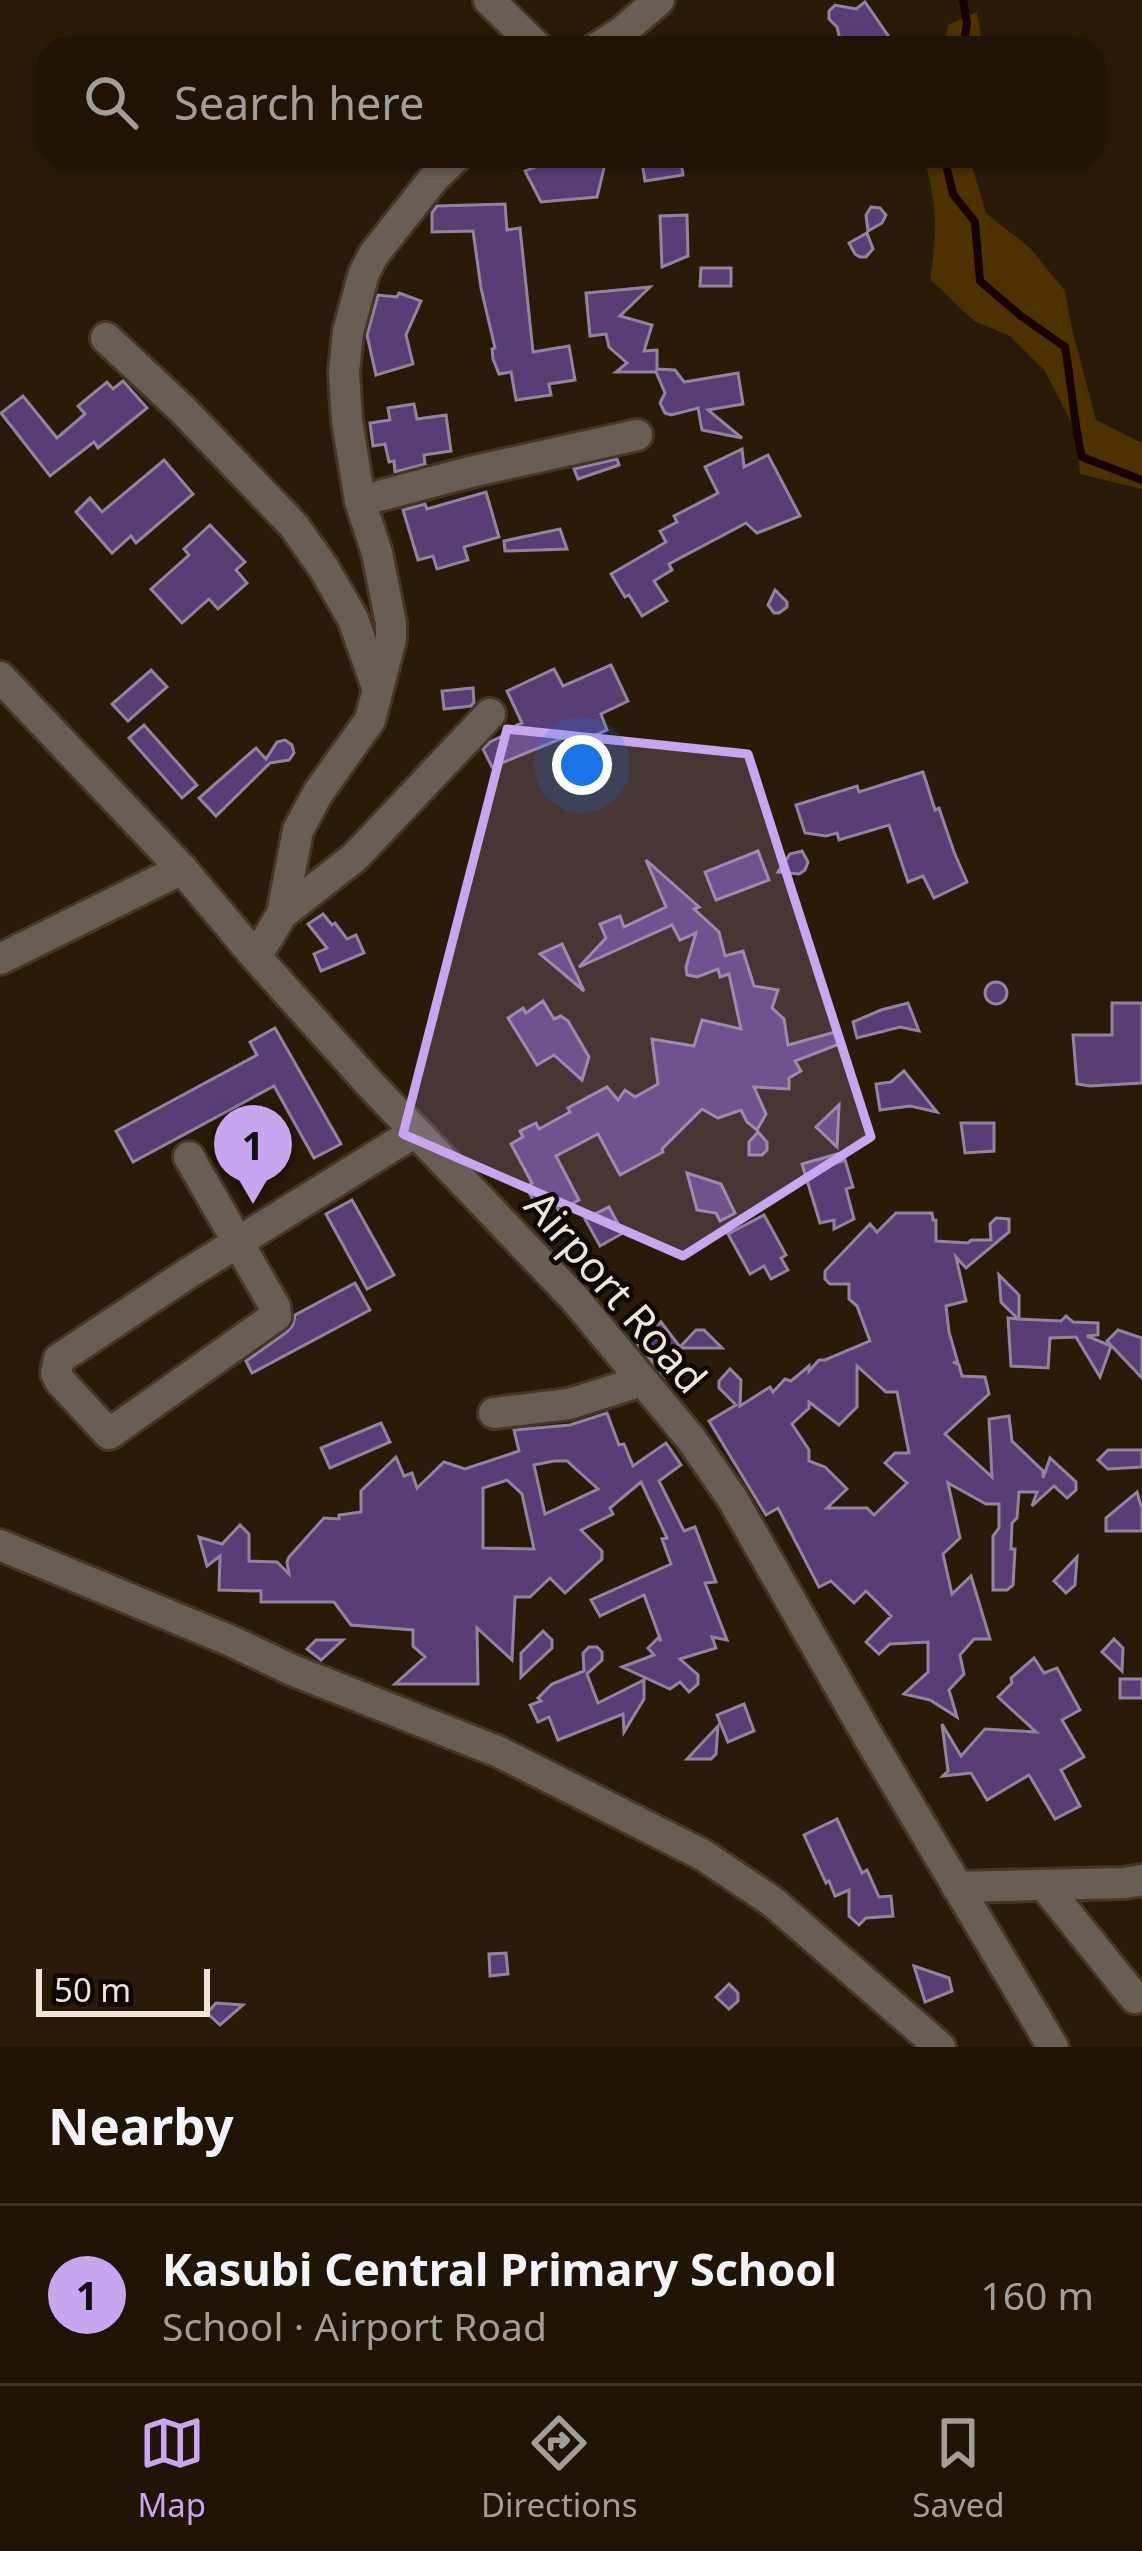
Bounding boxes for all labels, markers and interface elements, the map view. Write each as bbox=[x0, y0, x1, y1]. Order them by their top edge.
search box bbox=[36, 36, 1106, 168]
icon: search bbox=[78, 69, 144, 135]
text: Search here bbox=[174, 72, 424, 133]
your location bbox=[552, 735, 612, 795]
pin: 1 bbox=[214, 1105, 292, 1204]
street label: Airport Road bbox=[513, 1178, 721, 1404]
scale bar bbox=[36, 1963, 210, 2016]
text: 50 m bbox=[54, 1967, 131, 2012]
text: Nearby bbox=[48, 2090, 234, 2160]
text: Kasubi Central Primary School bbox=[162, 2238, 837, 2299]
text: 1 bbox=[76, 2268, 98, 2321]
text: 160 m bbox=[980, 2268, 1094, 2321]
text: School · Airport Road bbox=[162, 2299, 547, 2352]
tab: Map bbox=[137, 2410, 206, 2527]
tab: Directions bbox=[481, 2410, 638, 2527]
tab: Saved bbox=[912, 2410, 1005, 2527]

